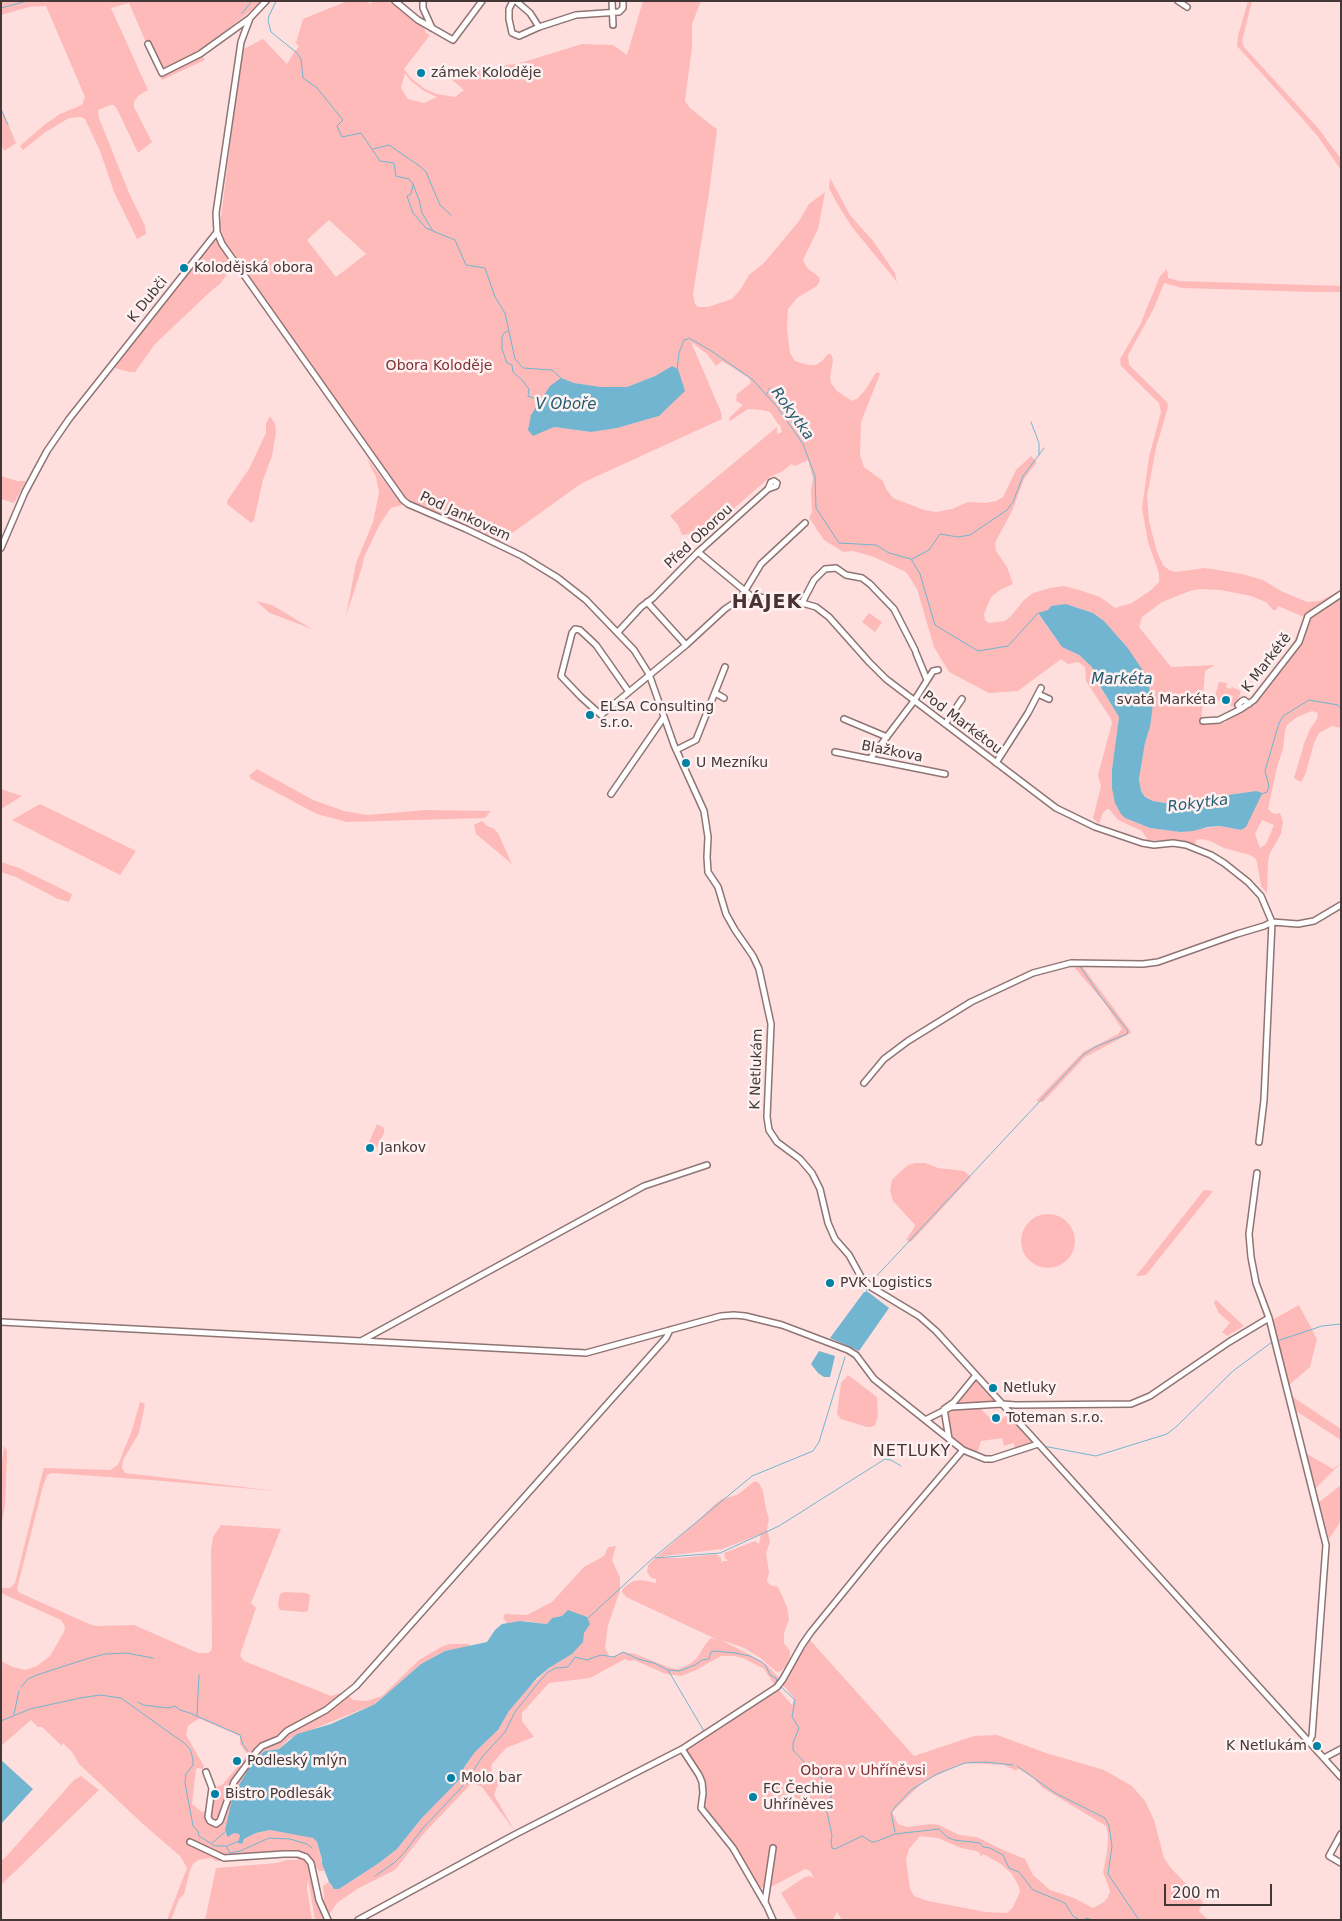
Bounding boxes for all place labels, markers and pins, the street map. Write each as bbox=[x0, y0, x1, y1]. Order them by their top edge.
place label: zámek Koloděje bbox=[431, 65, 541, 81]
marker: zámek Koloděje bbox=[415, 67, 427, 79]
place label: Kolodějská obora bbox=[194, 260, 313, 276]
marker: Kolodějská obora bbox=[178, 262, 190, 274]
place label: svatá Markéta bbox=[1117, 692, 1216, 708]
marker: svatá Markéta bbox=[1220, 694, 1232, 706]
place label: ELSA Consulting s.r.o. bbox=[600, 699, 714, 732]
marker: ELSA Consulting s.r.o. bbox=[584, 709, 596, 721]
place label: U Mezníku bbox=[696, 755, 768, 771]
marker: U Mezníku bbox=[680, 757, 692, 769]
place label: Jankov bbox=[380, 1140, 426, 1156]
marker: Jankov bbox=[364, 1142, 376, 1154]
place label: PVK Logistics bbox=[840, 1275, 932, 1291]
marker: PVK Logistics bbox=[824, 1277, 836, 1289]
place label: Netluky bbox=[1003, 1380, 1056, 1396]
marker: Netluky bbox=[987, 1382, 999, 1394]
place label: Toteman s.r.o. bbox=[1006, 1410, 1104, 1426]
marker: Toteman s.r.o. bbox=[990, 1412, 1002, 1424]
place label: K Netlukám bbox=[1226, 1738, 1307, 1754]
marker: K Netlukám bbox=[1311, 1740, 1323, 1752]
place label: Podleský mlýn bbox=[247, 1753, 347, 1769]
marker: Podleský mlýn bbox=[231, 1755, 243, 1767]
place label: Molo bar bbox=[461, 1770, 522, 1786]
marker: Molo bar bbox=[445, 1772, 457, 1784]
place label: FC Čechie Uhříněves bbox=[763, 1781, 833, 1814]
place label: Bistro Podlesák bbox=[225, 1786, 332, 1802]
marker: Bistro Podlesák bbox=[209, 1788, 221, 1800]
marker: FC Čechie Uhříněves bbox=[747, 1791, 759, 1803]

